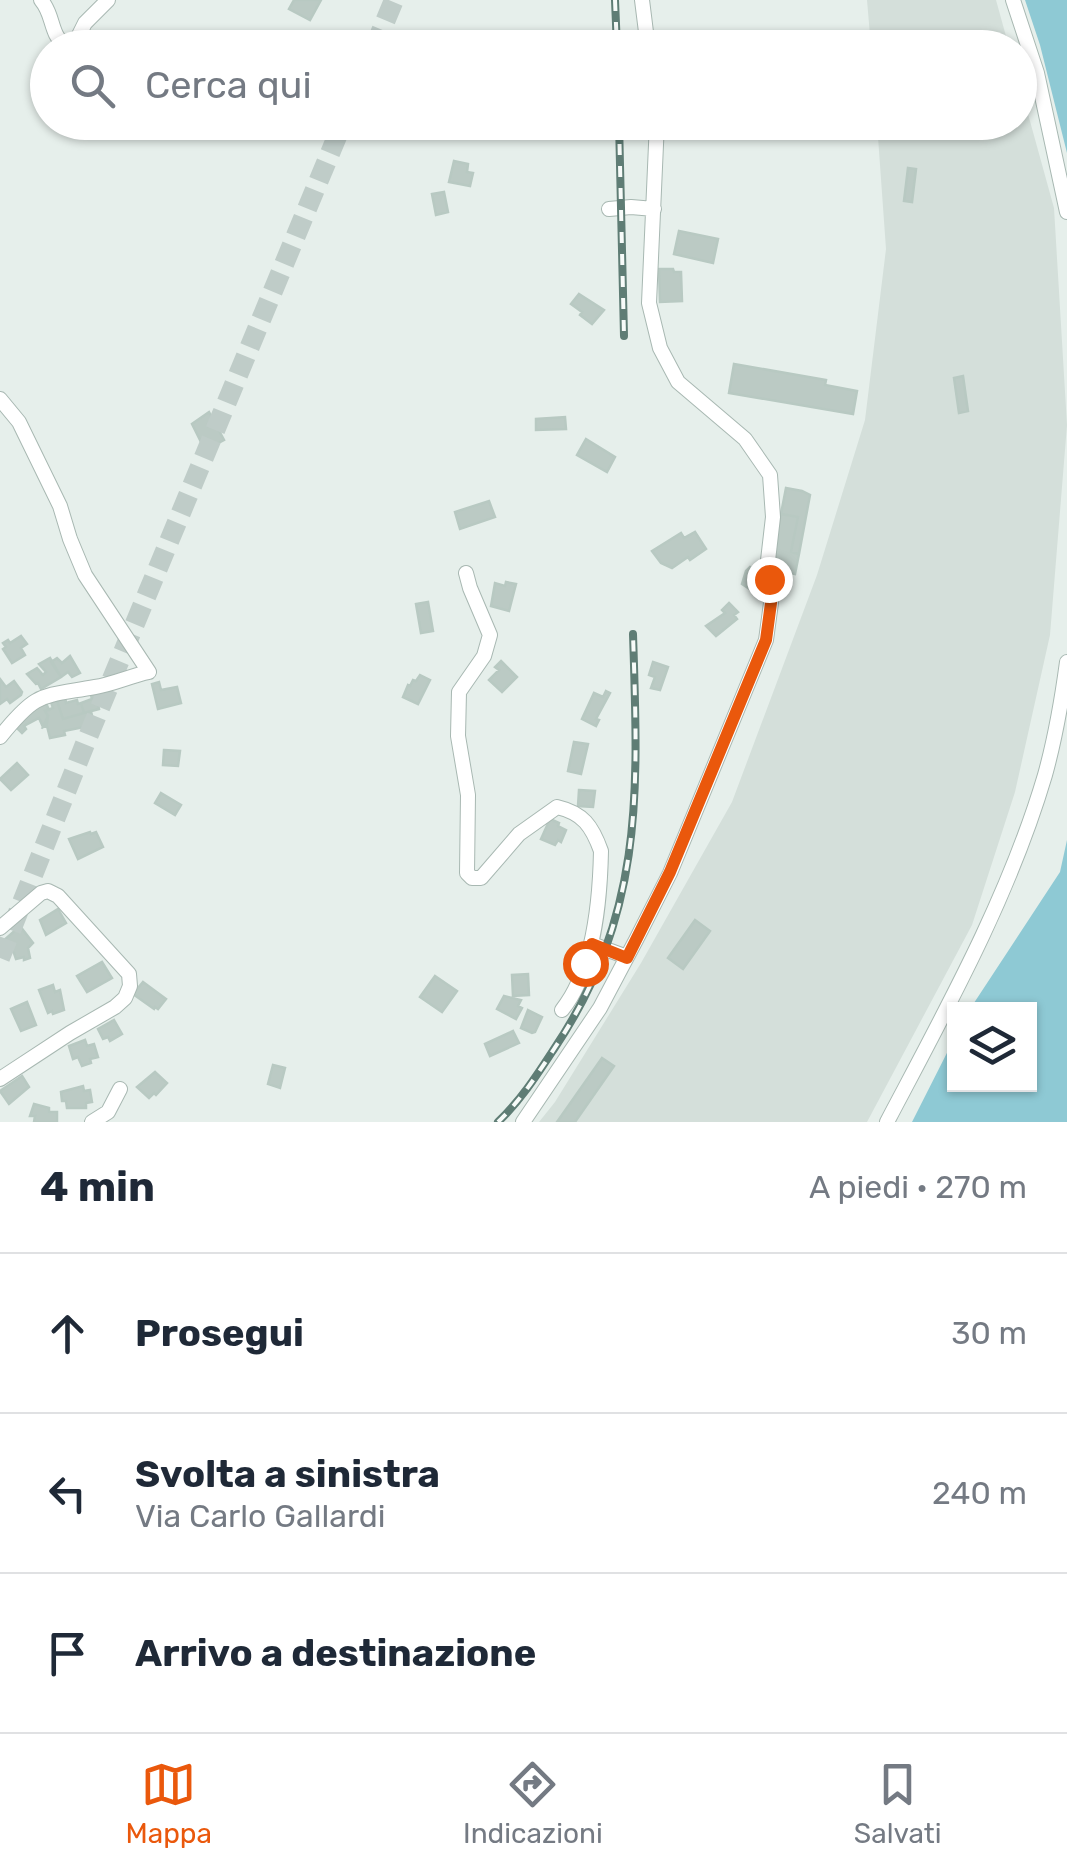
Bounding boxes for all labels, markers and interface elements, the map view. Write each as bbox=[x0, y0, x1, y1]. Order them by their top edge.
search box bbox=[30, 30, 1037, 140]
icon: search bbox=[65, 58, 120, 113]
text: Cerca qui bbox=[145, 62, 312, 108]
route end bbox=[747, 557, 793, 603]
route start bbox=[563, 941, 609, 987]
map controls bbox=[947, 1002, 1037, 1092]
button: layers bbox=[947, 1002, 1037, 1092]
text: 4 min bbox=[40, 1162, 155, 1212]
text: A piedi · 270 m bbox=[809, 1168, 1027, 1206]
icon: ahead bbox=[40, 1306, 95, 1361]
text: Prosegui bbox=[135, 1310, 304, 1356]
text: 30 m bbox=[951, 1314, 1027, 1352]
text: Svolta a sinistra bbox=[135, 1451, 440, 1497]
icon: left bbox=[40, 1466, 95, 1521]
text: 240 m bbox=[932, 1474, 1027, 1512]
text: Via Carlo Gallardi bbox=[135, 1497, 386, 1535]
icon: arrive bbox=[40, 1626, 95, 1681]
text: Arrivo a destinazione bbox=[135, 1630, 536, 1676]
tab: Mappa bbox=[125, 1757, 212, 1850]
tab: Indicazioni bbox=[463, 1757, 603, 1850]
tab: Salvati bbox=[854, 1757, 941, 1850]

